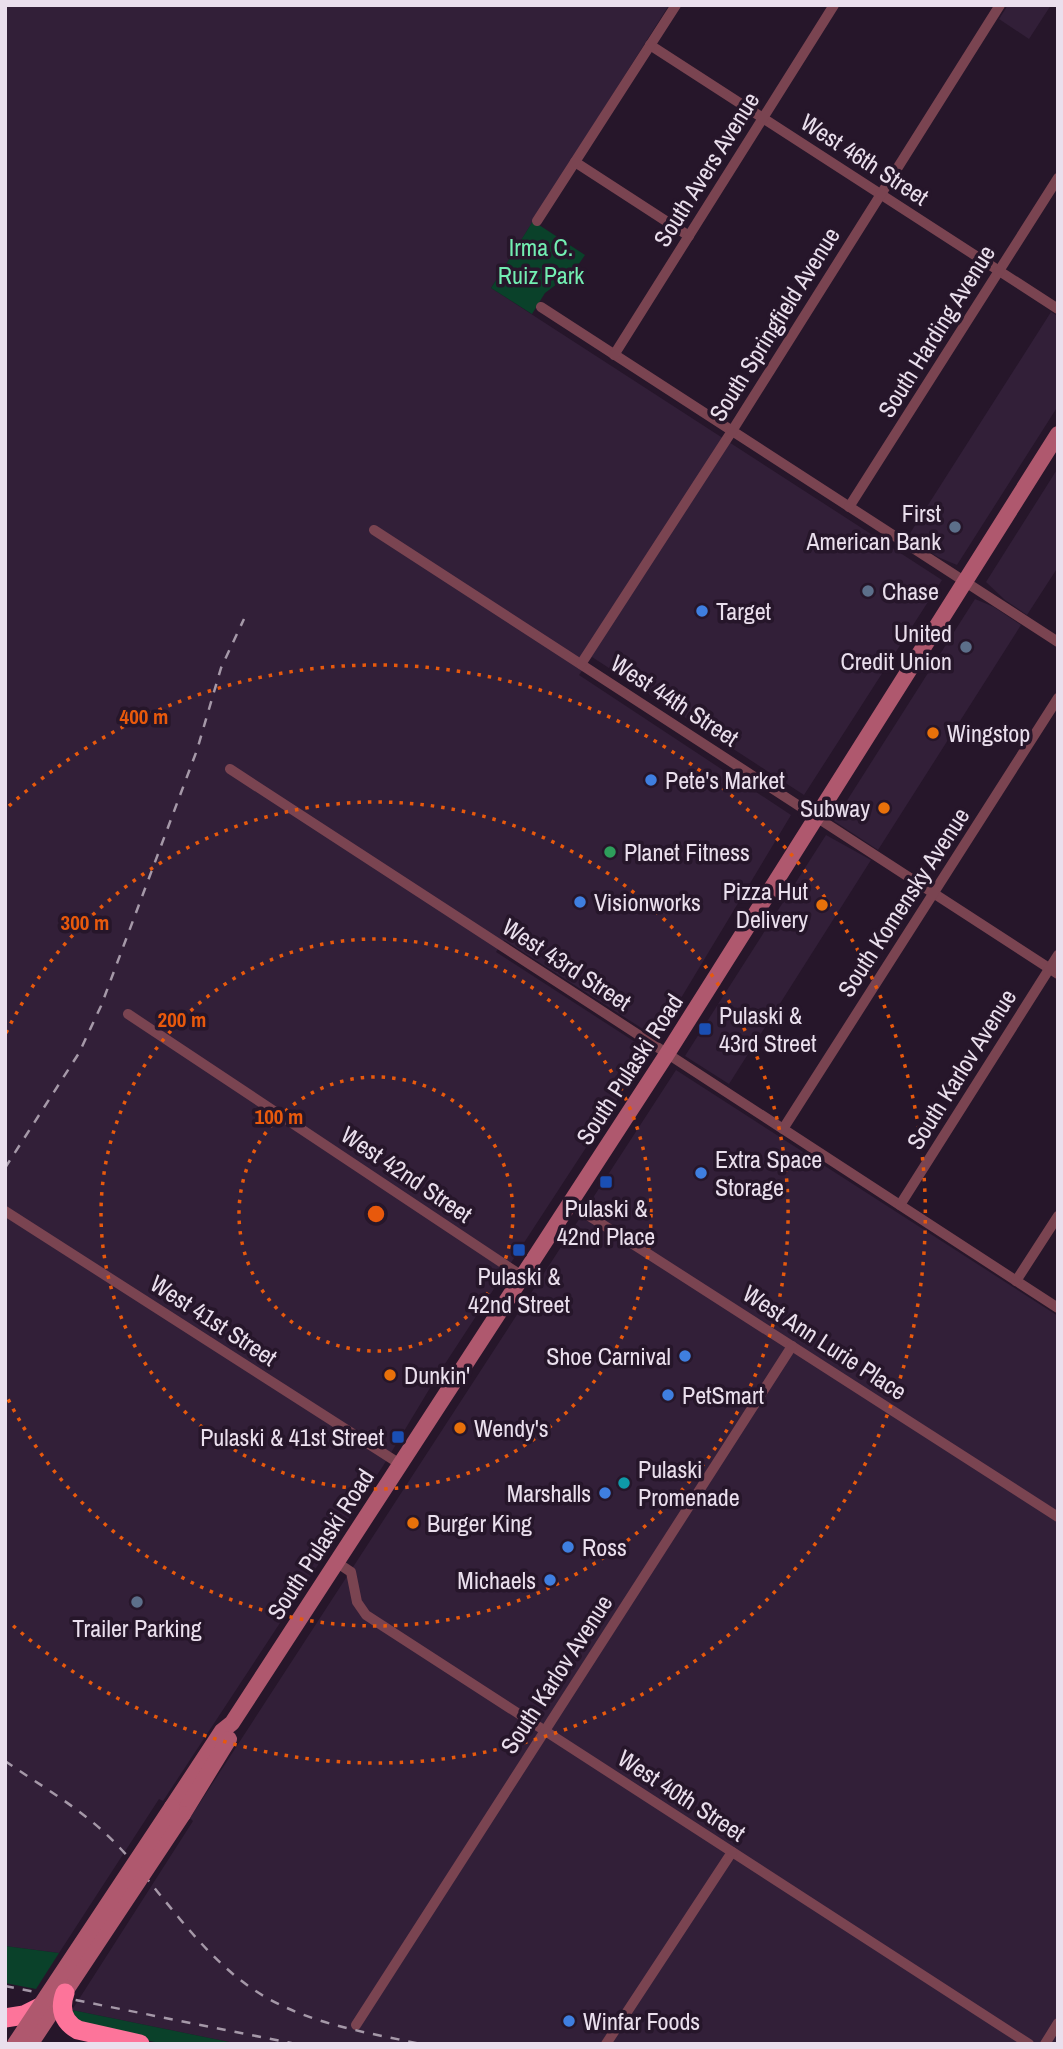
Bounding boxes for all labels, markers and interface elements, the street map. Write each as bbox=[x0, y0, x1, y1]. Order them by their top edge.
street label: South Avers Avenue bbox=[646, 86, 766, 252]
street label: West 46th Street bbox=[795, 106, 935, 213]
street label: South Springfield Avenue bbox=[701, 221, 847, 427]
park label: Irma C. Ruiz Park bbox=[498, 231, 584, 291]
street label: South Harding Avenue bbox=[870, 239, 1002, 423]
place label: First American Bank bbox=[805, 497, 942, 557]
marker: First American Bank bbox=[947, 519, 963, 535]
place label: Chase bbox=[882, 575, 939, 607]
marker: Chase bbox=[860, 583, 876, 599]
place label: Target bbox=[716, 595, 772, 627]
marker: Target bbox=[694, 603, 710, 619]
place label: United Credit Union bbox=[840, 617, 952, 677]
marker: United Credit Union bbox=[958, 639, 974, 655]
street label: West 44th Street bbox=[605, 647, 745, 754]
text: 400 m bbox=[120, 702, 168, 731]
place label: Wingstop bbox=[947, 717, 1030, 749]
marker: Wingstop bbox=[925, 725, 941, 741]
place label: Pete's Market bbox=[665, 764, 785, 796]
marker: Pete's Market bbox=[643, 772, 659, 788]
place label: Subway bbox=[800, 792, 870, 824]
marker: Subway bbox=[876, 800, 892, 816]
street label: South Komensky Avenue bbox=[830, 801, 976, 1003]
place label: Planet Fitness bbox=[624, 836, 750, 868]
marker: Planet Fitness bbox=[602, 844, 618, 860]
place label: Pizza Hut Delivery bbox=[723, 875, 809, 935]
place label: Visionworks bbox=[594, 886, 701, 918]
marker: Visionworks bbox=[572, 894, 588, 910]
marker: Pizza Hut Delivery bbox=[814, 897, 830, 913]
text: 300 m bbox=[61, 908, 109, 937]
street label: West 43rd Street bbox=[496, 910, 638, 1018]
street label: South Karlov Avenue bbox=[899, 983, 1023, 1155]
street label: South Pulaski Road bbox=[568, 987, 690, 1151]
place label: Pulaski & 43rd Street bbox=[719, 999, 817, 1059]
text: 200 m bbox=[158, 1005, 206, 1034]
marker: Pulaski & 43rd Street bbox=[697, 1021, 713, 1037]
text: 100 m bbox=[255, 1102, 303, 1131]
street label: West 42nd Street bbox=[335, 1118, 479, 1230]
place label: Extra Space Storage bbox=[715, 1143, 822, 1203]
marker: Extra Space Storage bbox=[693, 1165, 709, 1181]
marker: Pulaski & 42nd Place bbox=[598, 1174, 614, 1190]
place label: Pulaski & 42nd Place bbox=[557, 1192, 655, 1252]
centre of rings bbox=[364, 1202, 388, 1226]
marker: Pulaski & 42nd Street bbox=[511, 1242, 527, 1258]
place label: Pulaski & 42nd Street bbox=[468, 1260, 570, 1320]
street label: West 41st Street bbox=[144, 1267, 284, 1373]
street label: West Ann Lurie Place bbox=[737, 1277, 913, 1407]
place label: Shoe Carnival bbox=[546, 1340, 671, 1372]
marker: Shoe Carnival bbox=[677, 1348, 693, 1364]
place label: Dunkin' bbox=[404, 1359, 470, 1391]
marker: Dunkin' bbox=[382, 1367, 398, 1383]
place label: PetSmart bbox=[682, 1379, 765, 1411]
marker: PetSmart bbox=[660, 1387, 676, 1403]
place label: Wendy's bbox=[474, 1412, 549, 1444]
marker: Wendy's bbox=[452, 1420, 468, 1436]
place label: Pulaski & 41st Street bbox=[200, 1421, 385, 1453]
marker: Pulaski & 41st Street bbox=[390, 1429, 406, 1445]
place label: Pulaski Promenade bbox=[638, 1453, 740, 1513]
street label: South Pulaski Road bbox=[259, 1462, 381, 1626]
marker: Pulaski Promenade bbox=[616, 1475, 632, 1491]
place label: Marshalls bbox=[507, 1477, 591, 1509]
marker: Marshalls bbox=[597, 1485, 613, 1501]
place label: Burger King bbox=[427, 1507, 532, 1539]
marker: Burger King bbox=[405, 1515, 421, 1531]
place label: Ross bbox=[582, 1531, 627, 1563]
marker: Ross bbox=[560, 1539, 576, 1555]
place label: Michaels bbox=[457, 1564, 536, 1596]
marker: Michaels bbox=[542, 1572, 558, 1588]
street label: South Karlov Avenue bbox=[493, 1588, 619, 1760]
marker: Trailer Parking bbox=[129, 1594, 145, 1610]
place label: Trailer Parking bbox=[72, 1612, 202, 1644]
street label: West 40th Street bbox=[612, 1742, 752, 1849]
place label: Winfar Foods bbox=[583, 2005, 700, 2037]
marker: Winfar Foods bbox=[561, 2013, 577, 2029]

